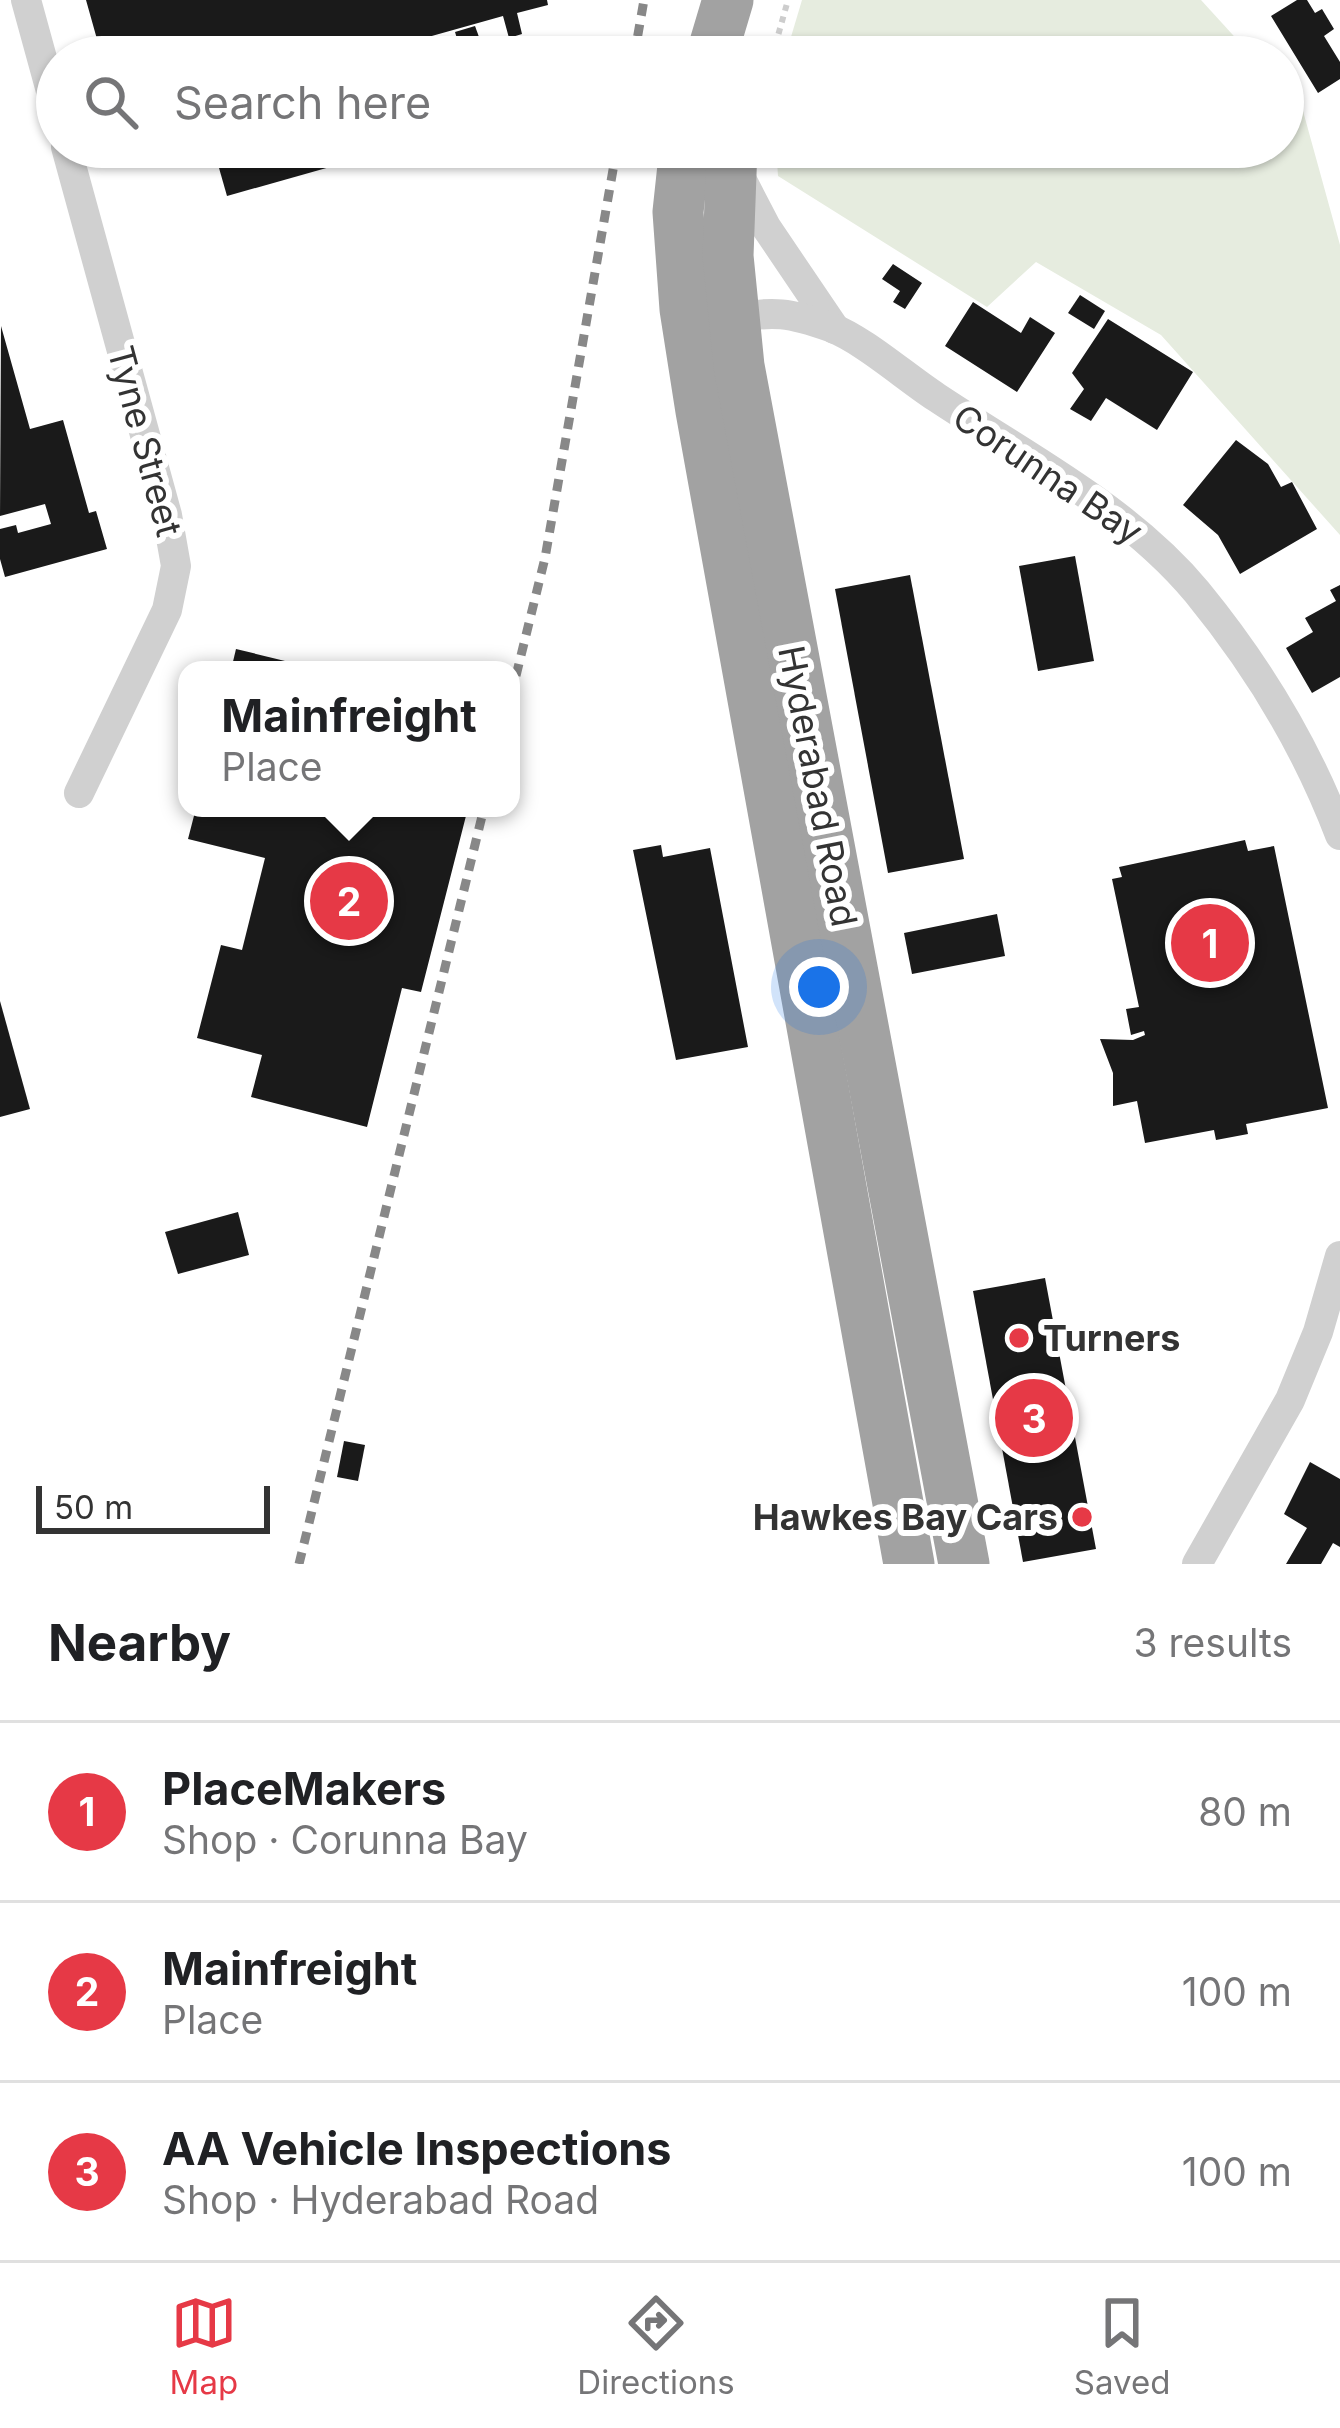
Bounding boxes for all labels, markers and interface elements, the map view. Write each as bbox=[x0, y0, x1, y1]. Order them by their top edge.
search box bbox=[36, 36, 1304, 168]
icon: search bbox=[78, 69, 144, 135]
text: Search here bbox=[174, 75, 431, 130]
street label: Tyne Street bbox=[98, 341, 192, 541]
street label: Corunna Bay bbox=[945, 395, 1151, 553]
street label: Hyderabad Road bbox=[769, 642, 867, 930]
popup bbox=[178, 661, 520, 817]
text: Mainfreight bbox=[221, 688, 477, 743]
text: Place bbox=[221, 743, 323, 790]
pin: 2 bbox=[310, 856, 388, 946]
pin: 1 bbox=[1171, 898, 1249, 988]
your location bbox=[789, 957, 849, 1017]
place label: Turners bbox=[1043, 1316, 1180, 1360]
marker: Turners bbox=[1006, 1325, 1032, 1351]
pin: 3 bbox=[995, 1373, 1073, 1463]
scale bar bbox=[36, 1480, 270, 1533]
text: 50 m bbox=[54, 1487, 133, 1527]
place label: Hawkes Bay Cars bbox=[753, 1495, 1058, 1539]
marker: Hawkes Bay Cars bbox=[1069, 1504, 1095, 1530]
text: Nearby bbox=[48, 1612, 231, 1673]
text: 3 results bbox=[1134, 1619, 1292, 1666]
text: PlaceMakers bbox=[162, 1761, 446, 1816]
text: 1 bbox=[79, 1788, 95, 1835]
text: 80 m bbox=[1198, 1788, 1292, 1835]
text: Shop · Corunna Bay bbox=[162, 1816, 528, 1863]
text: Mainfreight bbox=[162, 1941, 417, 1996]
text: 2 bbox=[75, 1968, 99, 2015]
text: 100 m bbox=[1182, 1968, 1292, 2015]
text: Place bbox=[162, 1996, 263, 2043]
text: AA Vehicle Inspections bbox=[162, 2121, 672, 2176]
text: 3 bbox=[74, 2148, 100, 2195]
text: 100 m bbox=[1182, 2148, 1292, 2195]
text: Shop · Hyderabad Road bbox=[162, 2176, 599, 2223]
tab: Map bbox=[170, 2290, 238, 2402]
tab: Directions bbox=[577, 2290, 735, 2402]
tab: Saved bbox=[1074, 2290, 1170, 2402]

